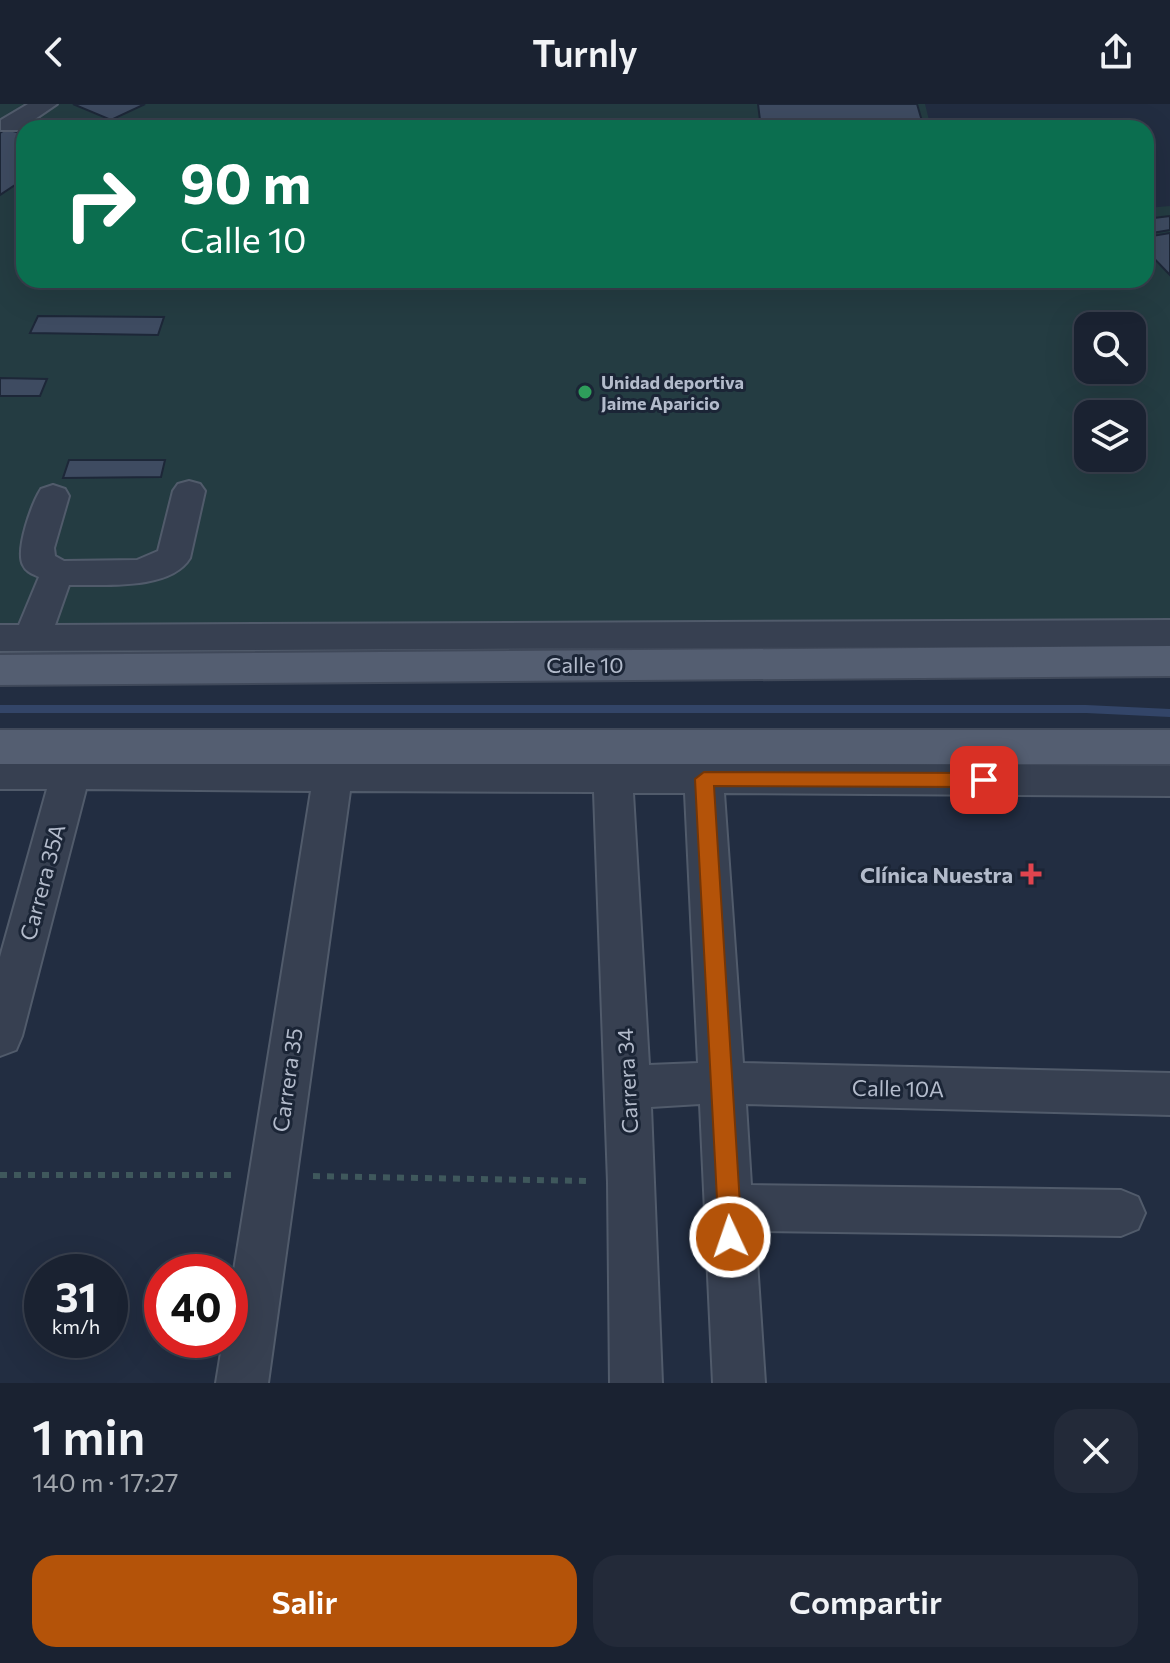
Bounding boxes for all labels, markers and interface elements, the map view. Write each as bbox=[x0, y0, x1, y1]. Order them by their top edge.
icon: back bbox=[32, 30, 76, 74]
text: Turnly bbox=[532, 30, 638, 74]
icon: share bbox=[1094, 30, 1138, 74]
text: 90 m bbox=[180, 147, 311, 216]
icon: right bbox=[48, 152, 152, 256]
text: Calle 10 bbox=[180, 216, 307, 260]
map controls bbox=[1074, 312, 1146, 472]
button: search bbox=[1074, 312, 1146, 384]
place label: Unidad deportiva Jaime Aparicio bbox=[601, 371, 744, 414]
marker: Unidad deportiva Jaime Aparicio bbox=[576, 383, 594, 401]
button: layers bbox=[1074, 400, 1146, 472]
street label: Calle 10 bbox=[546, 651, 624, 678]
pin bbox=[950, 746, 1018, 814]
icon: arrive bbox=[962, 758, 1006, 802]
street label: Carrera 35A bbox=[13, 821, 71, 943]
place label: Clínica Nuestra bbox=[860, 861, 1013, 888]
marker: Clínica Nuestra bbox=[1020, 863, 1042, 885]
street label: Carrera 35 bbox=[266, 1026, 308, 1134]
street label: Carrera 34 bbox=[611, 1028, 643, 1134]
street label: Calle 10A bbox=[852, 1074, 944, 1102]
position arrow bbox=[688, 1195, 772, 1279]
speed limit sign: 40 bbox=[144, 1254, 248, 1358]
text: 31 bbox=[55, 1271, 97, 1320]
text: km/h bbox=[52, 1314, 100, 1338]
text: 1 min bbox=[32, 1406, 145, 1465]
button: close bbox=[1054, 1409, 1138, 1493]
text: 140 m · 17:27 bbox=[32, 1466, 179, 1497]
button: Salir bbox=[32, 1555, 577, 1647]
button: Compartir bbox=[593, 1555, 1138, 1647]

